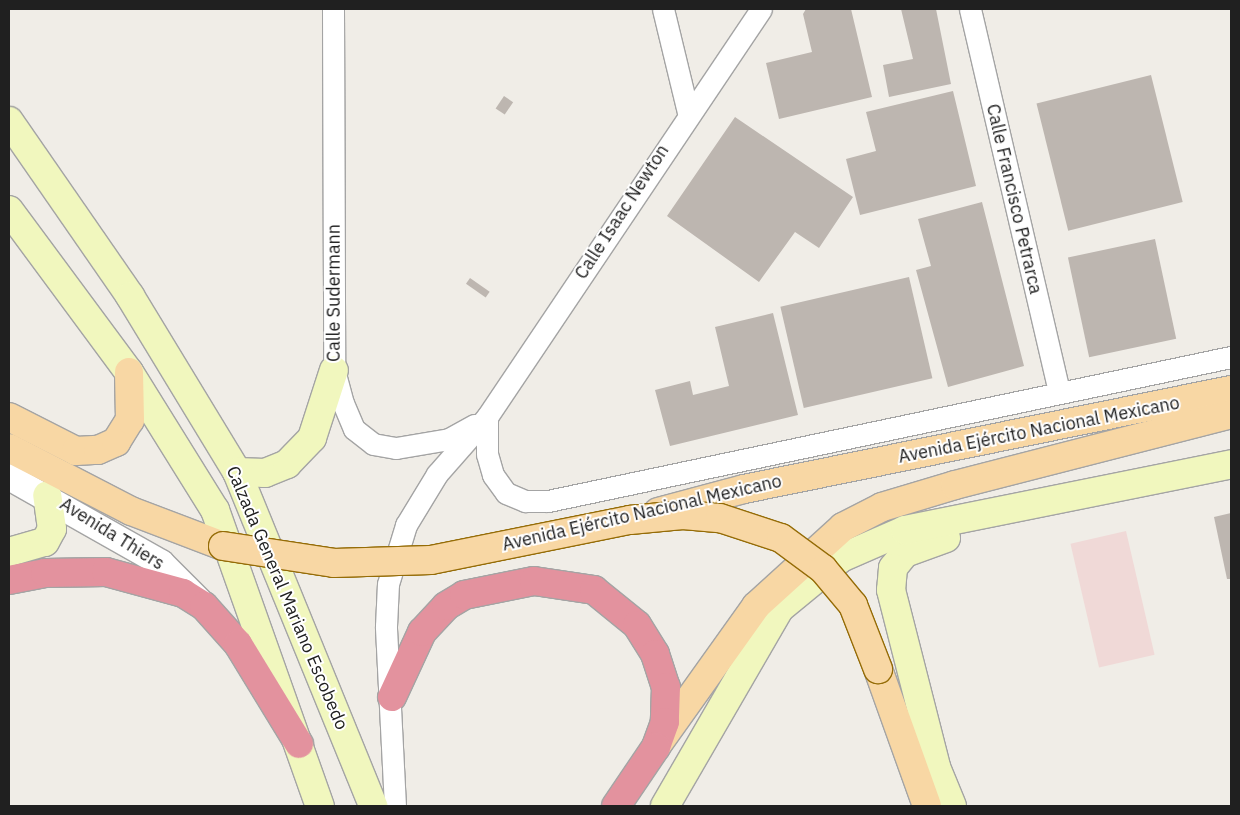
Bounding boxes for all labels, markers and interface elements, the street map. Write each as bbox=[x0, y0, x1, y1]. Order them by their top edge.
street label: Calle Francisco Petrarca bbox=[982, 102, 1046, 296]
street label: Calle Isaac Newton bbox=[570, 141, 674, 283]
street label: Calle Sudermann bbox=[323, 224, 345, 362]
street label: Avenida Ejército Nacional Mexicano bbox=[896, 392, 1182, 468]
street label: Calzada General Mariano Escobedo bbox=[222, 463, 352, 733]
street label: Avenida Ejército Nacional Mexicano bbox=[500, 470, 784, 556]
street label: Avenida Thiers bbox=[56, 493, 168, 575]

